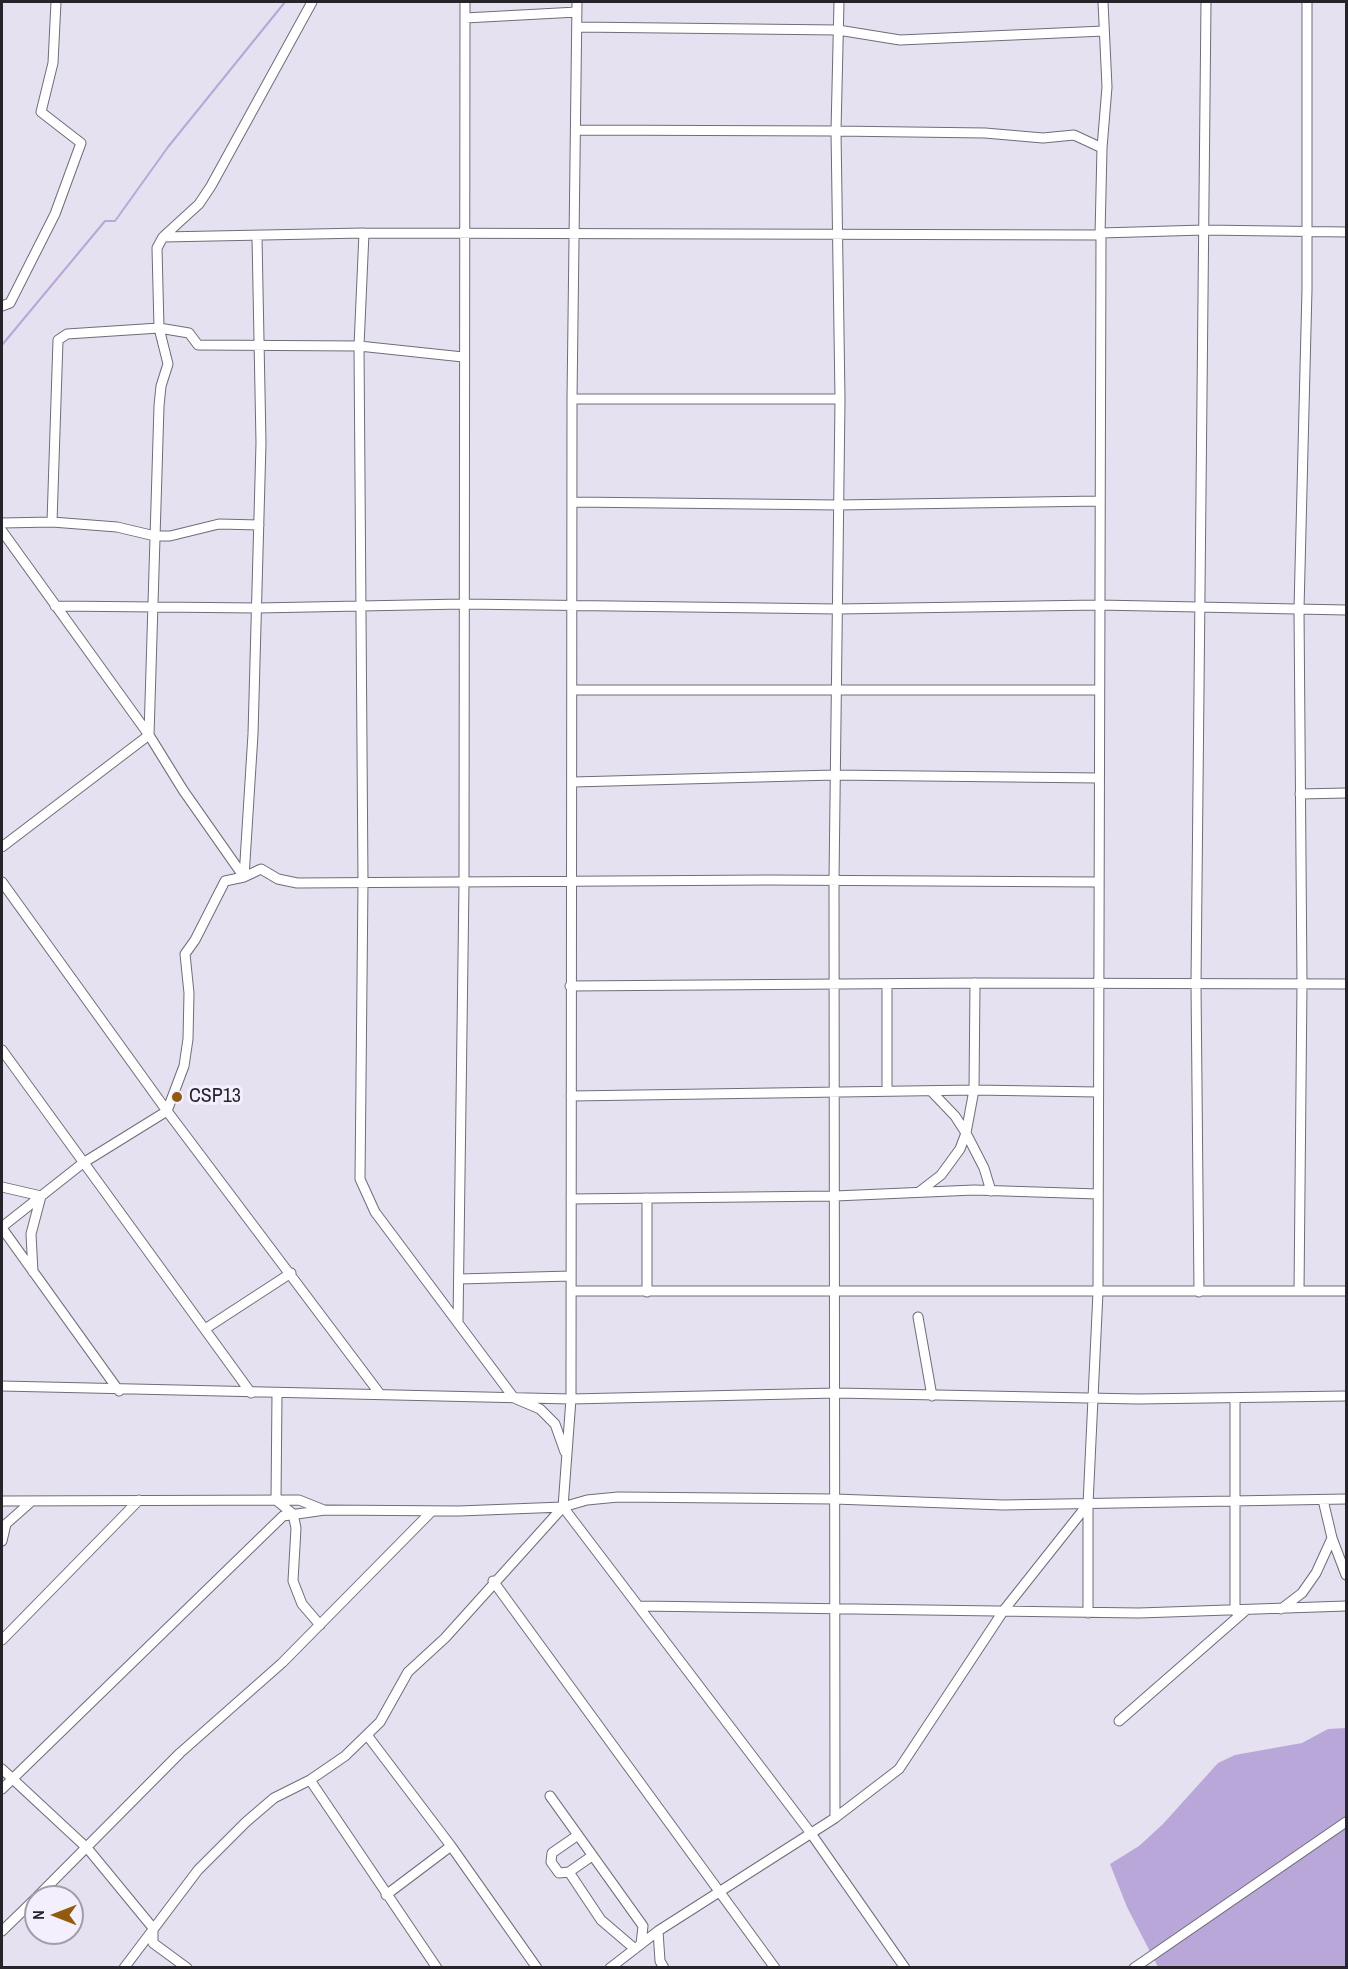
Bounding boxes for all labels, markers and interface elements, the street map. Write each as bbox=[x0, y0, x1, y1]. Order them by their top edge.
place label: CSP13 bbox=[189, 1085, 241, 1109]
marker: CSP13 bbox=[170, 1090, 184, 1104]
north arrow bbox=[24, 1885, 84, 1945]
text: N bbox=[27, 1910, 49, 1920]

